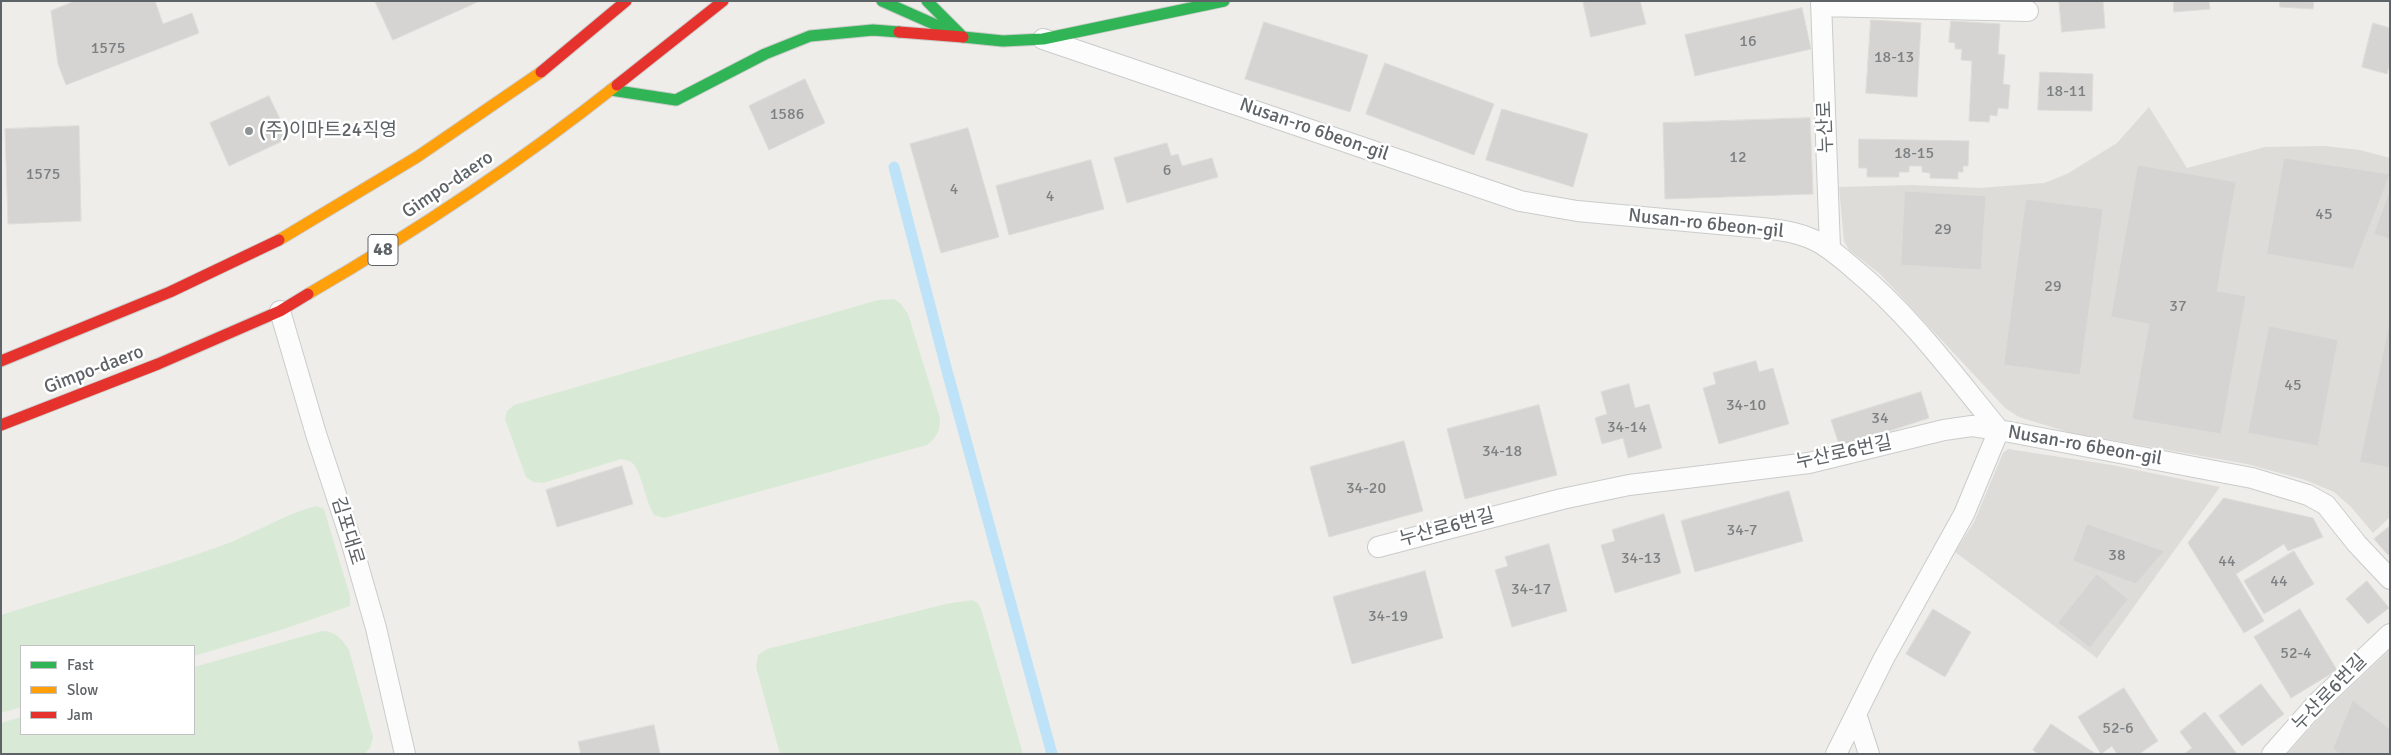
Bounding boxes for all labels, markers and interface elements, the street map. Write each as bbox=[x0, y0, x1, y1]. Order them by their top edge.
house number: 16 bbox=[1739, 32, 1757, 52]
house number: 1575 bbox=[91, 39, 125, 59]
house number: 18-13 bbox=[1874, 48, 1914, 68]
house number: 18-11 bbox=[2046, 82, 2086, 102]
street label: Nusan-ro 6beon-gil bbox=[1236, 94, 1392, 166]
street label: 누산로 bbox=[1814, 100, 1838, 154]
house number: 1586 bbox=[770, 105, 804, 125]
place label: (주)이마트24직영 bbox=[259, 120, 397, 142]
marker: (주)이마트24직영 bbox=[243, 125, 255, 137]
house number: 18-15 bbox=[1894, 144, 1934, 164]
street label: Gimpo-daero bbox=[398, 146, 498, 224]
house number: 12 bbox=[1729, 148, 1747, 168]
house number: 6 bbox=[1163, 161, 1171, 181]
house number: 1575 bbox=[26, 165, 60, 185]
house number: 4 bbox=[950, 180, 958, 200]
house number: 4 bbox=[1046, 187, 1054, 207]
street label: Nusan-ro 6beon-gil bbox=[1627, 204, 1785, 244]
house number: 45 bbox=[2315, 205, 2333, 225]
house number: 29 bbox=[1934, 220, 1952, 240]
road number: 48 bbox=[368, 234, 398, 266]
house number: 29 bbox=[2044, 277, 2062, 297]
house number: 37 bbox=[2169, 297, 2187, 317]
street label: Gimpo-daero bbox=[41, 341, 147, 399]
house number: 45 bbox=[2284, 376, 2302, 396]
house number: 34-10 bbox=[1726, 396, 1766, 416]
house number: 34 bbox=[1871, 409, 1889, 429]
house number: 34-14 bbox=[1607, 418, 1647, 438]
street label: Nusan-ro 6beon-gil bbox=[2006, 421, 2164, 471]
street label: 누산로6번길 bbox=[1794, 432, 1894, 474]
house number: 34-18 bbox=[1482, 442, 1522, 462]
house number: 34-20 bbox=[1346, 479, 1386, 499]
street label: 김포대로 bbox=[326, 494, 368, 568]
street label: 누산로6번길 bbox=[1397, 504, 1497, 552]
house number: 34-7 bbox=[1727, 521, 1757, 541]
house number: 38 bbox=[2108, 546, 2126, 566]
house number: 34-13 bbox=[1621, 549, 1661, 569]
house number: 44 bbox=[2218, 552, 2236, 572]
house number: 44 bbox=[2270, 572, 2288, 592]
house number: 34-17 bbox=[1511, 580, 1551, 600]
house number: 34-19 bbox=[1368, 607, 1408, 627]
house number: 52-4 bbox=[2280, 644, 2312, 664]
legend bbox=[20, 645, 195, 735]
street label: 누산로6번길 bbox=[2288, 650, 2372, 736]
text: Fast bbox=[67, 656, 94, 674]
text: Slow bbox=[67, 681, 98, 699]
text: Jam bbox=[67, 706, 93, 724]
house number: 52-6 bbox=[2102, 719, 2134, 739]

